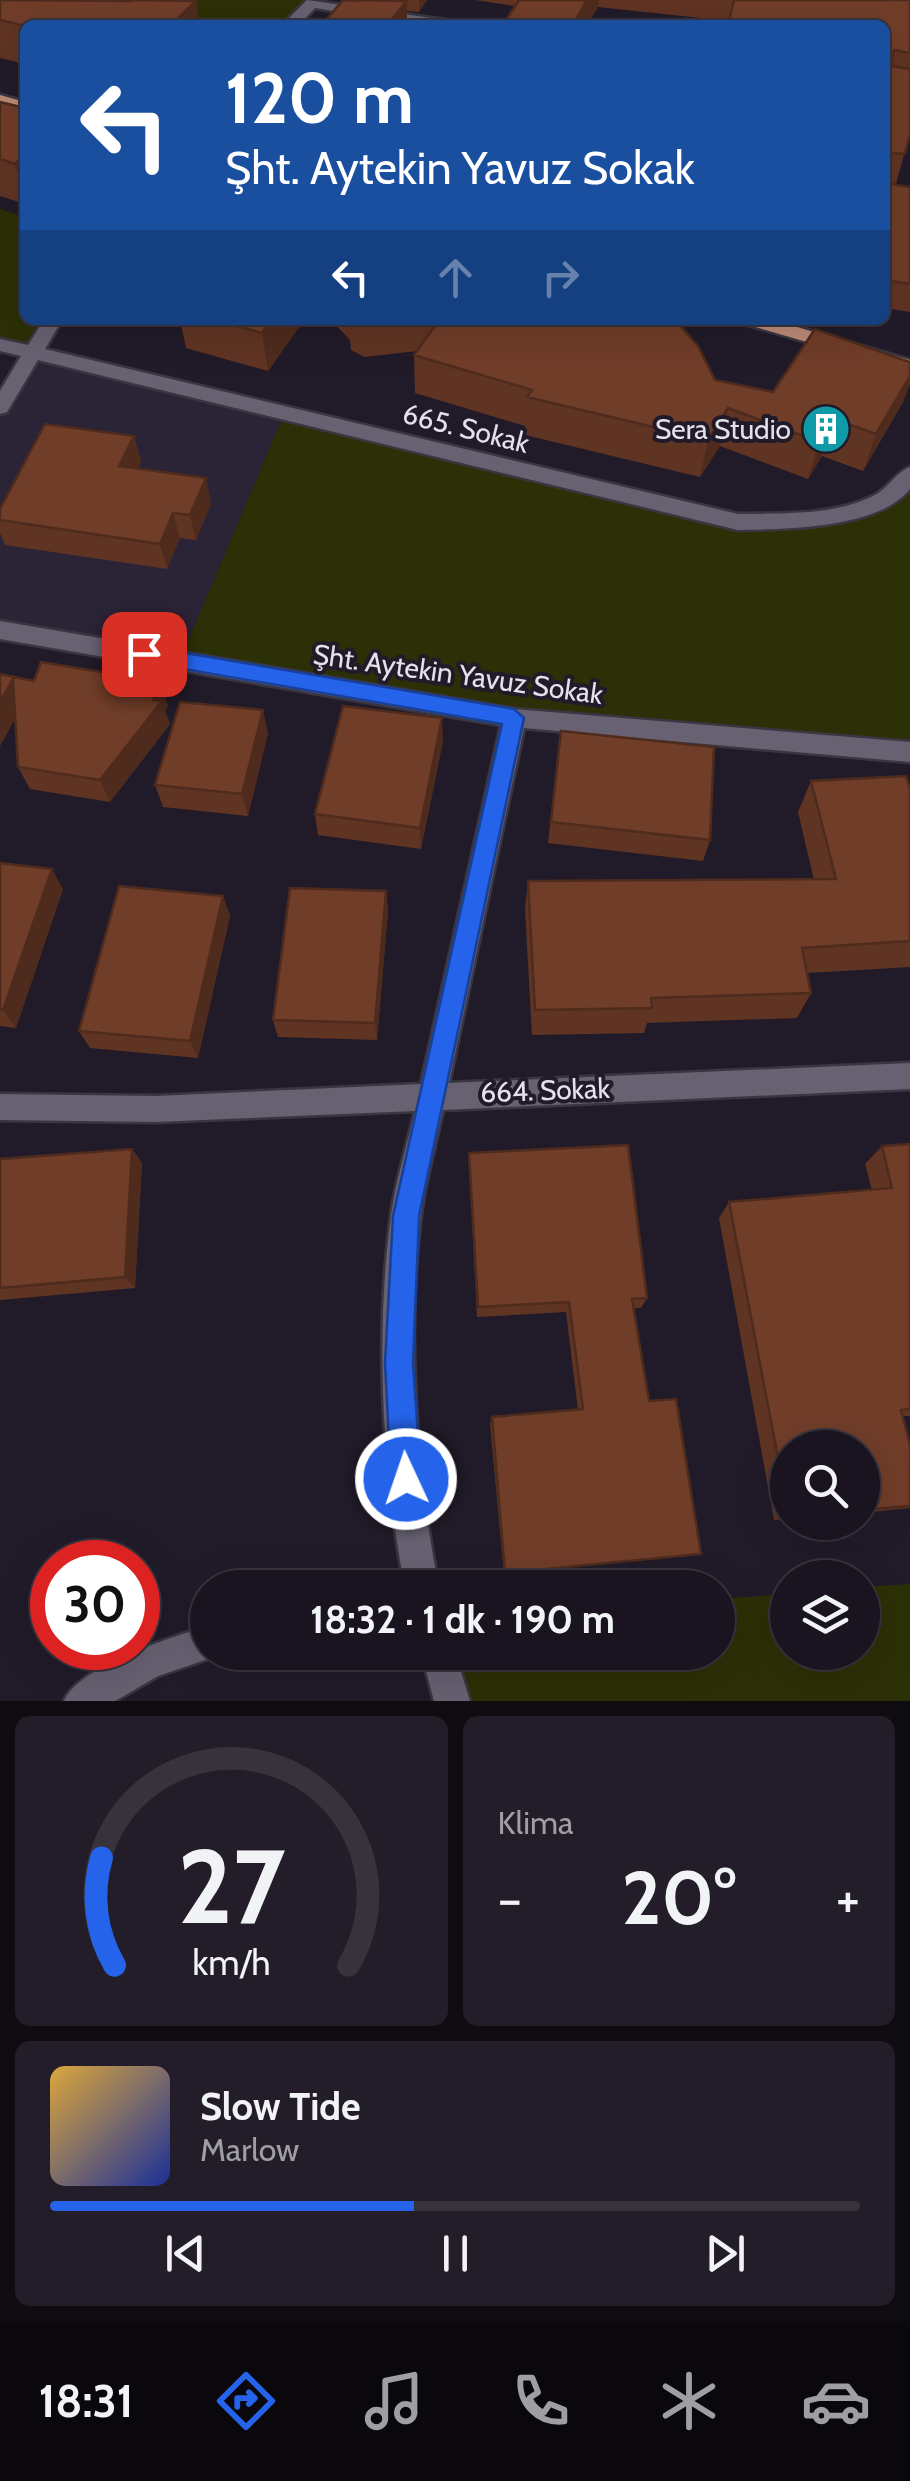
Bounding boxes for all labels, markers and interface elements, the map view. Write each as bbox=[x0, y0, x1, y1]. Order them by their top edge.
text: 120 m bbox=[225, 55, 414, 141]
icon: left bbox=[60, 60, 190, 190]
text: Şht. Aytekin Yavuz Sokak bbox=[225, 141, 695, 195]
icon: left bbox=[323, 250, 378, 305]
icon: ahead bbox=[428, 250, 483, 305]
icon: right bbox=[533, 250, 588, 305]
street label: 665. Sokak bbox=[399, 396, 533, 460]
building icon: Sera Studio bbox=[800, 403, 852, 455]
place label: Sera Studio bbox=[655, 412, 791, 446]
pin bbox=[102, 612, 187, 697]
icon: arrive bbox=[117, 627, 172, 682]
street label: Şht. Aytekin Yavuz Sokak bbox=[311, 637, 606, 711]
street label: 664. Sokak bbox=[480, 1071, 611, 1109]
position arrow bbox=[354, 1427, 458, 1531]
map controls bbox=[770, 1430, 880, 1670]
button: search bbox=[770, 1430, 880, 1540]
speed limit sign: 30 bbox=[30, 1540, 160, 1670]
button: layers bbox=[770, 1560, 880, 1670]
text: 18:32 · 1 dk · 190 m bbox=[310, 1596, 615, 1643]
text: Klima bbox=[498, 1803, 573, 1842]
text: 27 bbox=[177, 1823, 285, 1949]
text: 20° bbox=[622, 1852, 736, 1943]
text: − bbox=[498, 1865, 522, 1932]
text: + bbox=[836, 1865, 860, 1932]
text: km/h bbox=[192, 1941, 270, 1984]
text: Slow Tide bbox=[200, 2083, 361, 2130]
text: Marlow bbox=[200, 2130, 299, 2169]
icon: previous bbox=[158, 2226, 213, 2281]
icon: pause bbox=[428, 2226, 483, 2281]
icon: next bbox=[698, 2226, 753, 2281]
icon: directions bbox=[211, 2366, 281, 2436]
icon: music bbox=[359, 2366, 429, 2436]
icon: phone bbox=[506, 2366, 576, 2436]
icon: climate bbox=[654, 2366, 724, 2436]
icon: car bbox=[801, 2366, 871, 2436]
text: 18:31 bbox=[39, 2374, 133, 2428]

